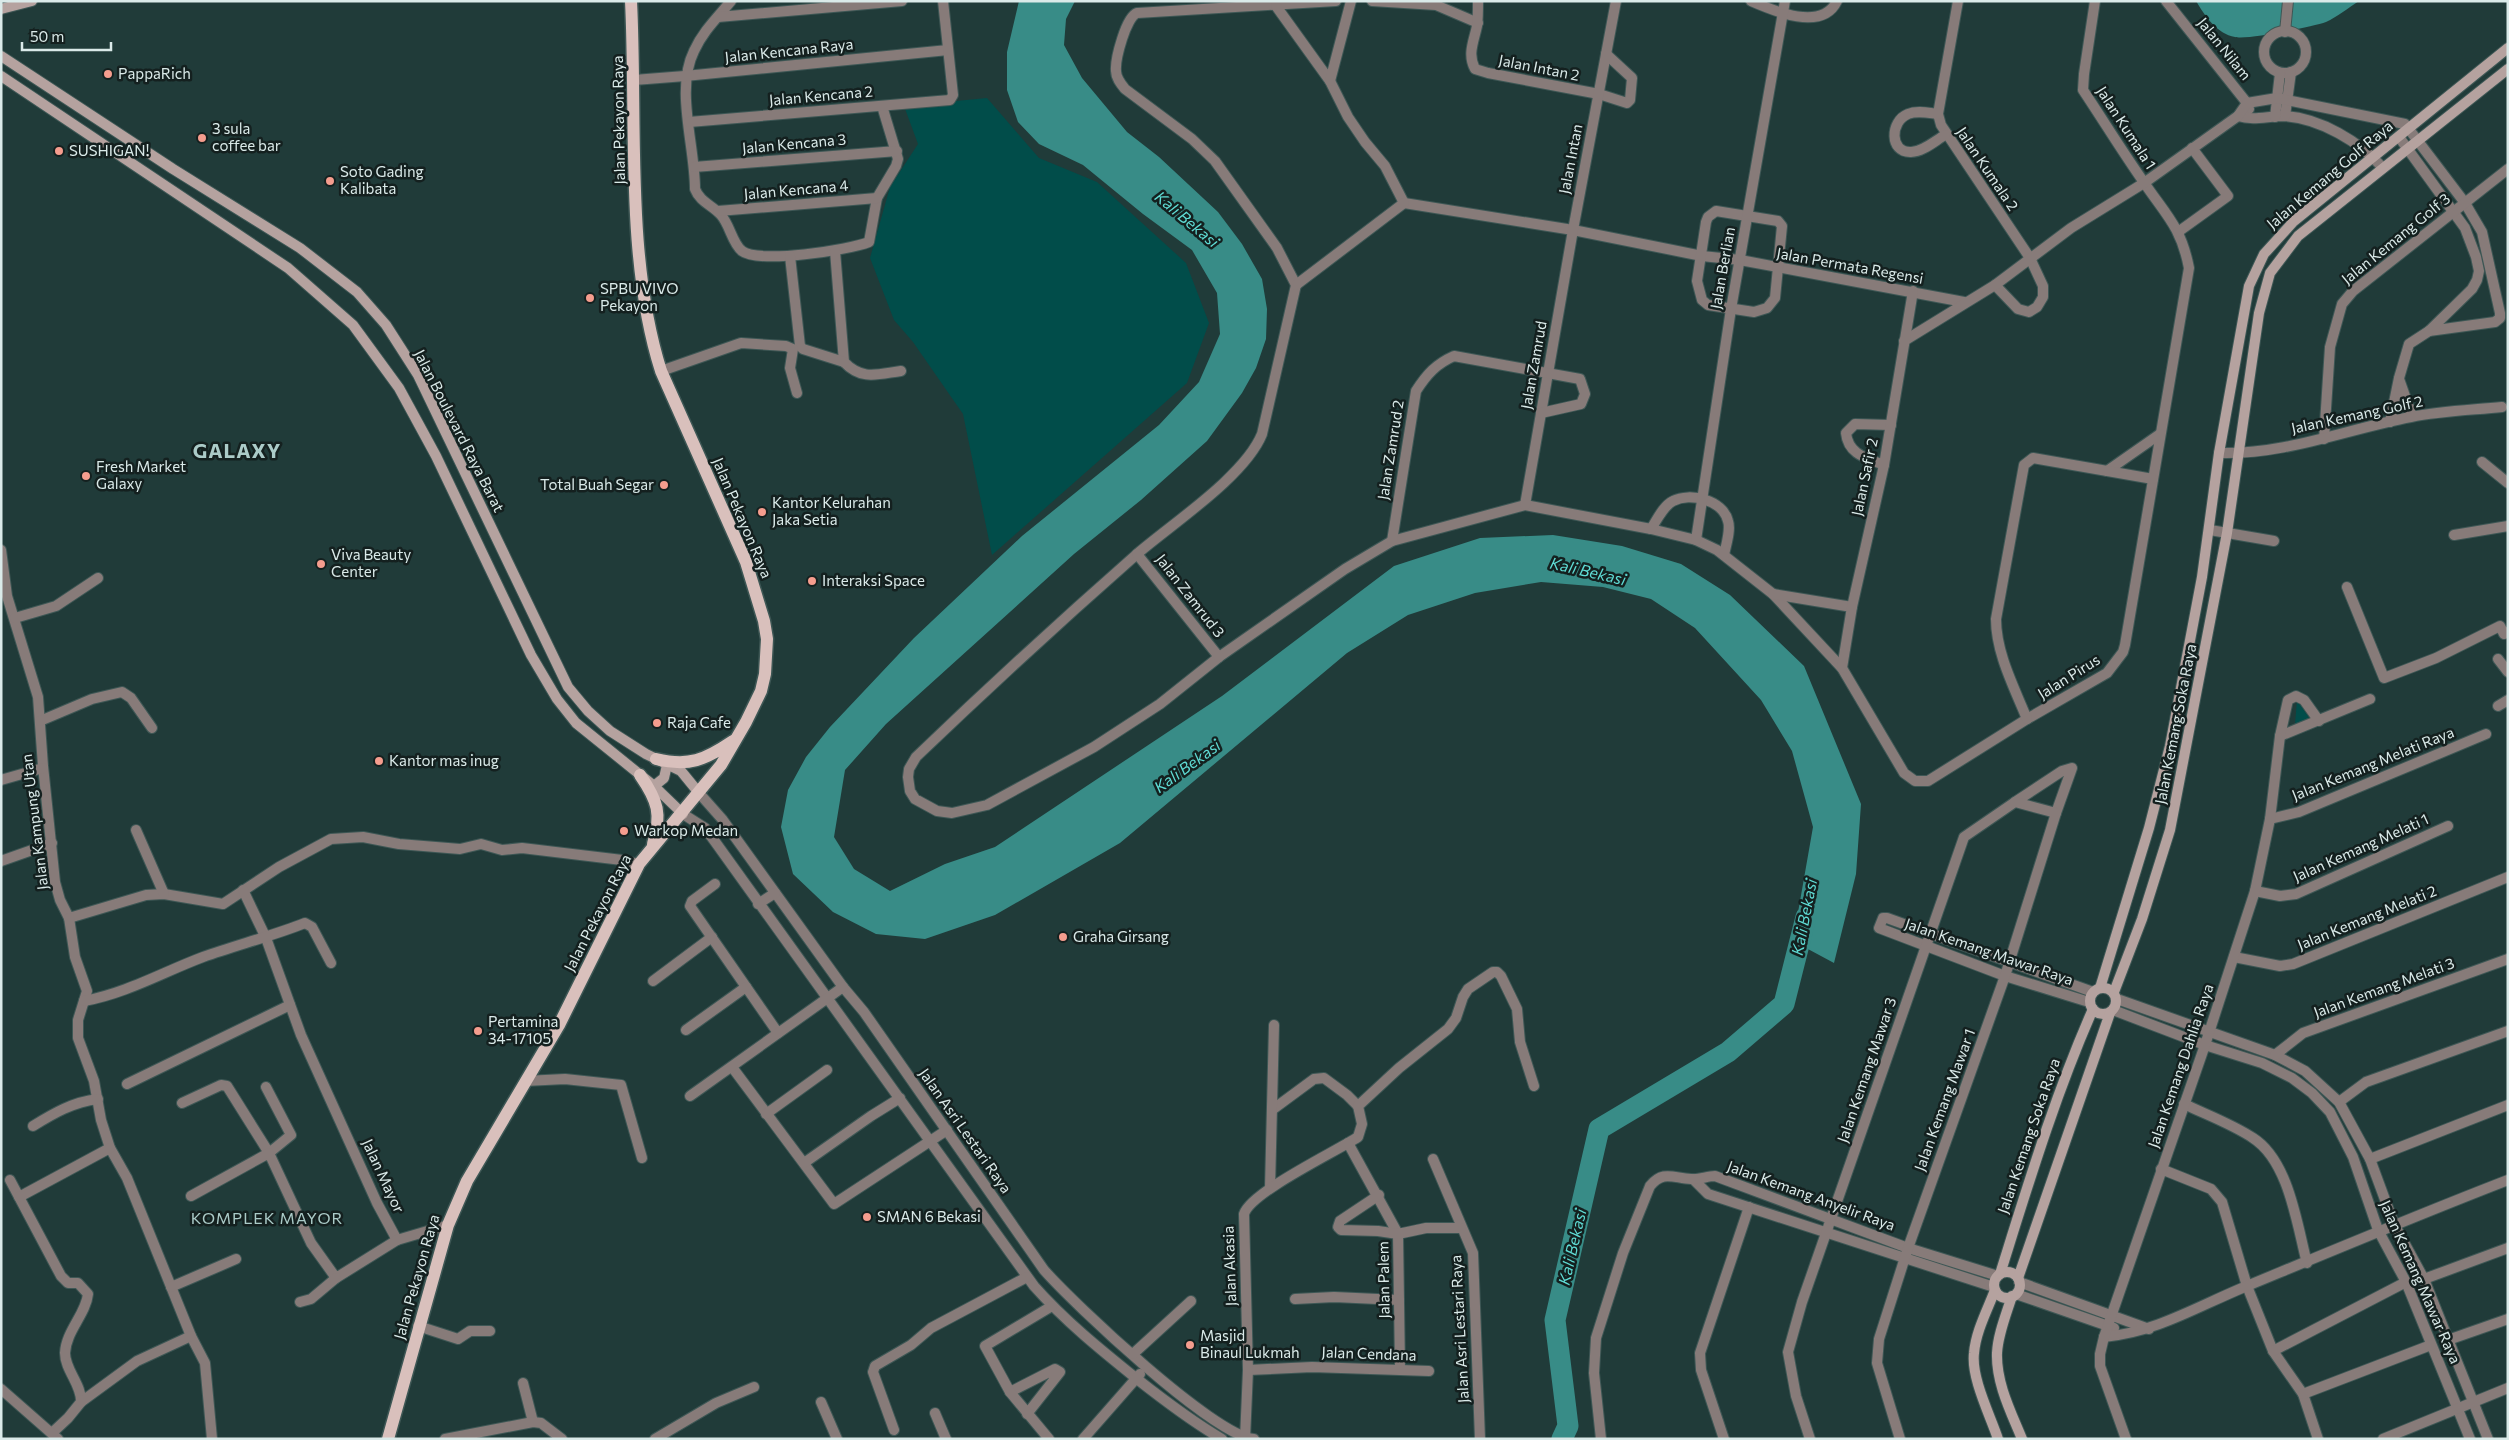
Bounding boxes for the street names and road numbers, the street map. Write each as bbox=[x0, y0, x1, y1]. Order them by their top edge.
street label: Jalan Nilam bbox=[2194, 13, 2255, 83]
street label: Jalan Kencana Raya bbox=[724, 34, 854, 66]
street label: Jalan Intan 2 bbox=[1497, 50, 1581, 84]
street label: Jalan Pekayon Raya bbox=[608, 55, 628, 185]
street label: Jalan Kencana 2 bbox=[768, 81, 874, 109]
street label: Jalan Kumala 1 bbox=[2093, 83, 2160, 172]
street label: Jalan Kemang Golf Raya bbox=[2263, 116, 2396, 232]
street label: Jalan Intan bbox=[1554, 122, 1586, 195]
street label: Jalan Kumala 2 bbox=[1953, 123, 2023, 214]
street label: Jalan Kencana 3 bbox=[741, 129, 847, 157]
street label: Jalan Kencana 4 bbox=[743, 175, 849, 203]
street label: Jalan Kemang Golf 3 bbox=[2337, 189, 2453, 288]
street label: Jalan Berlian bbox=[1706, 225, 1738, 310]
street label: Jalan Permata Regensi bbox=[1775, 243, 1925, 287]
street label: Jalan Zamrud bbox=[1516, 319, 1550, 410]
street label: Jalan Boulevard Raya Barat bbox=[411, 346, 509, 515]
street label: Jalan Kemang Golf 2 bbox=[2289, 391, 2424, 437]
street label: Jalan Zamrud 2 bbox=[1373, 399, 1407, 501]
street label: Jalan Safir 2 bbox=[1847, 436, 1881, 517]
street label: Jalan Pekayon Raya bbox=[709, 455, 776, 581]
street label: Jalan Zamrud 3 bbox=[1153, 550, 1229, 641]
street label: Jalan Kemang Soka Raya bbox=[2151, 642, 2199, 806]
street label: Jalan Pirus bbox=[2034, 650, 2103, 702]
street label: Jalan Kemang Melati Raya bbox=[2289, 722, 2456, 804]
street label: Jalan Kampung Utan bbox=[17, 753, 51, 891]
street label: Jalan Kemang Melati 1 bbox=[2290, 809, 2431, 885]
street label: Jalan Pekayon Raya bbox=[560, 851, 634, 974]
street label: Jalan Kemang Melati 2 bbox=[2294, 881, 2439, 953]
street label: Jalan Kemang Mawar Raya bbox=[1903, 914, 2076, 988]
street label: Jalan Kemang Melati 3 bbox=[2311, 953, 2457, 1021]
street label: Jalan Kemang Dahlia Raya bbox=[2143, 981, 2217, 1150]
street label: Jalan Kemang Mawar 3 bbox=[1833, 995, 1899, 1145]
street label: Jalan Kemang Mawar 1 bbox=[1910, 1026, 1978, 1173]
street label: Jalan Kemang Soka Raya bbox=[1993, 1056, 2063, 1216]
street label: Jalan Asri Lestari Raya bbox=[916, 1064, 1016, 1196]
street label: Jalan Mayor bbox=[359, 1136, 409, 1215]
street label: Jalan Kemang Anyelir Raya bbox=[1725, 1156, 1898, 1234]
street label: Jalan Kemang Mawar Raya bbox=[2377, 1197, 2465, 1366]
street label: Jalan Pekayon Raya bbox=[390, 1212, 443, 1341]
street label: Jalan Akasia bbox=[1219, 1226, 1239, 1306]
street label: Jalan Palem bbox=[1373, 1241, 1393, 1319]
street label: Jalan Asri Lestari Raya bbox=[1446, 1254, 1472, 1404]
street label: Jalan Cendana bbox=[1321, 1342, 1417, 1364]

